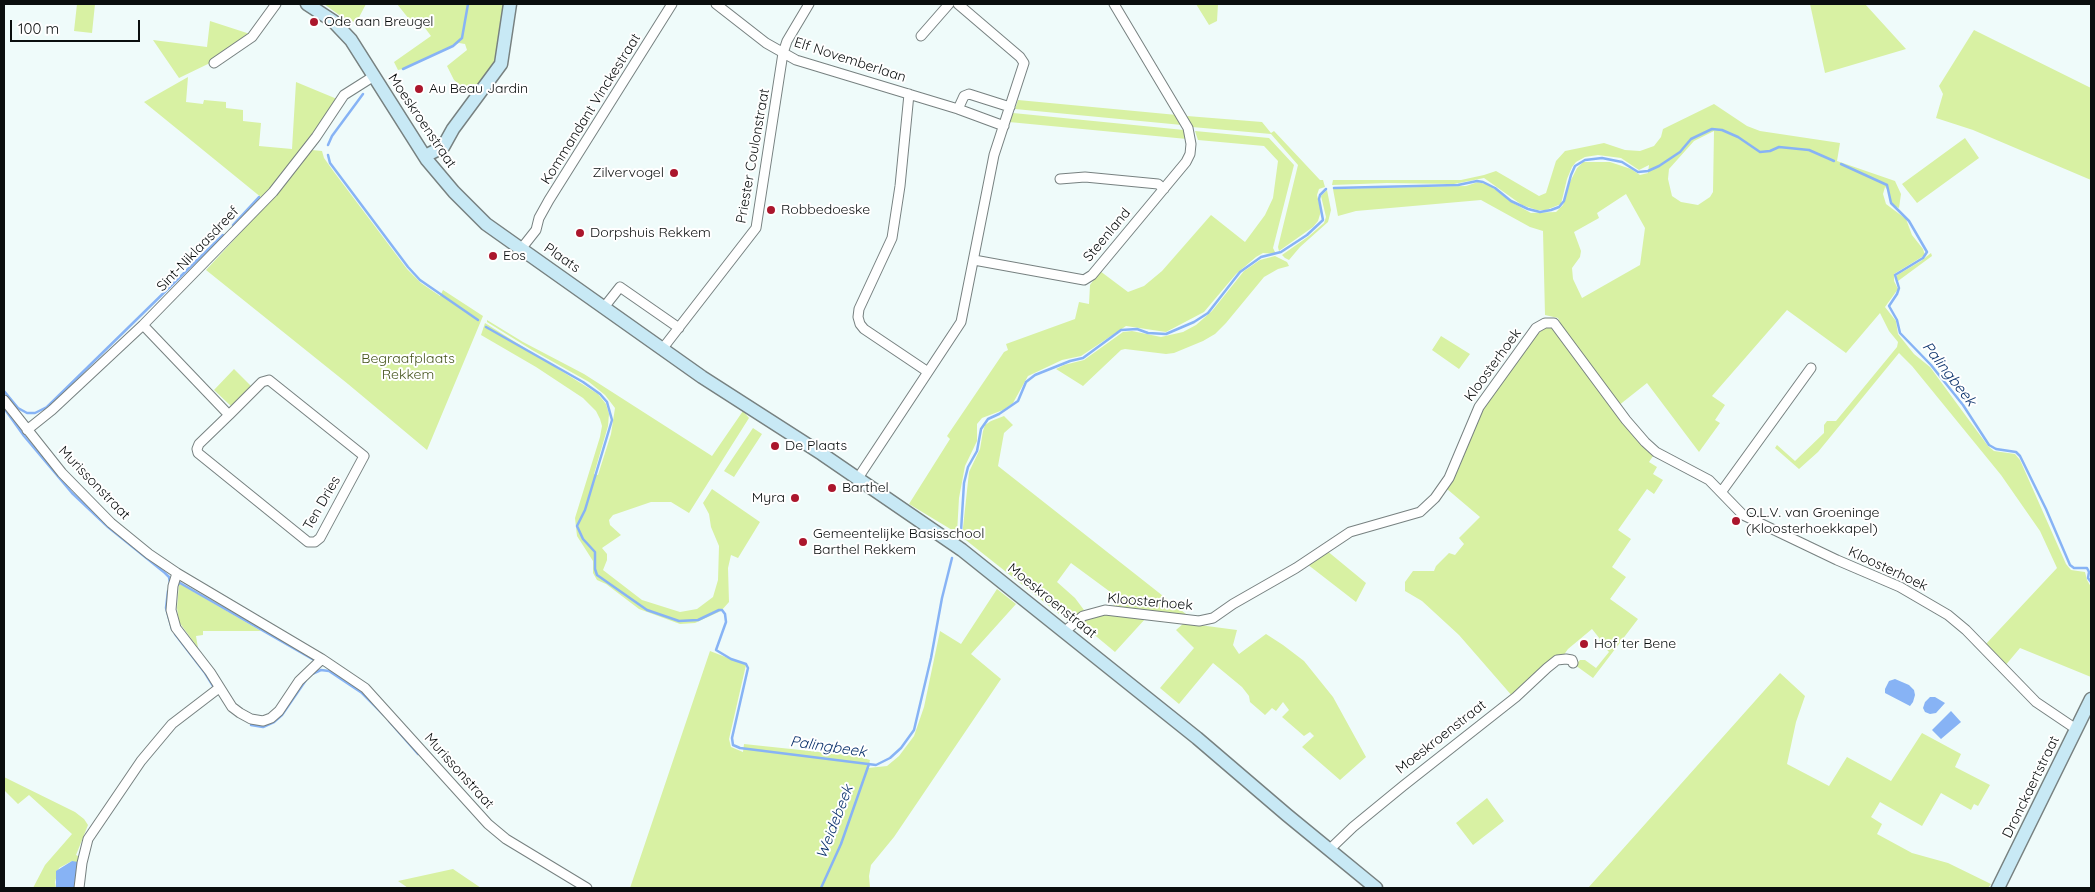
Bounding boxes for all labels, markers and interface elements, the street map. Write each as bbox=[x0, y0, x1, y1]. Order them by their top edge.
scale bar bbox=[12, 10, 142, 42]
place label: Ode aan Breugel bbox=[324, 14, 434, 30]
marker: Ode aan Breugel bbox=[308, 16, 320, 28]
text: 100 m bbox=[18, 19, 59, 38]
street label: Kommandant Vinckestraat bbox=[538, 31, 644, 187]
street label: Elf Novemberlaan bbox=[792, 34, 908, 86]
street label: Moeskroenstraat bbox=[384, 71, 460, 171]
place label: Au Beau Jardin bbox=[429, 81, 528, 97]
marker: Au Beau Jardin bbox=[413, 83, 425, 95]
street label: Priester Coulonstraat bbox=[733, 87, 773, 225]
place label: Zilvervogel bbox=[592, 165, 664, 181]
marker: Zilvervogel bbox=[668, 167, 680, 179]
place label: Robbedoeske bbox=[781, 202, 870, 218]
street label: Sint-Niklaasdreef bbox=[153, 203, 243, 295]
marker: Robbedoeske bbox=[765, 204, 777, 216]
street label: Steenland bbox=[1080, 205, 1134, 265]
place label: Dorpshuis Rekkem bbox=[590, 225, 711, 241]
marker: Dorpshuis Rekkem bbox=[574, 227, 586, 239]
street label: Plaats bbox=[541, 240, 583, 276]
place label: Eos bbox=[503, 248, 526, 264]
marker: Eos bbox=[487, 250, 499, 262]
street label: Kloosterhoek bbox=[1461, 325, 1525, 405]
water label: Palingbeek bbox=[1918, 338, 1980, 410]
park label: Begraafplaats Rekkem bbox=[361, 351, 455, 384]
place label: De Plaats bbox=[785, 438, 847, 454]
marker: De Plaats bbox=[769, 440, 781, 452]
street label: Murissonstraat bbox=[55, 443, 133, 523]
street label: Ten Dries bbox=[300, 473, 344, 533]
place label: Barthel bbox=[842, 480, 889, 496]
marker: Barthel bbox=[826, 482, 838, 494]
place label: Myra bbox=[752, 490, 785, 506]
marker: Myra bbox=[789, 492, 801, 504]
place label: O.L.V. van Groeninge (Kloosterhoekkapel) bbox=[1746, 505, 1879, 538]
marker: O.L.V. van Groeninge (Kloosterhoekkapel) bbox=[1730, 515, 1742, 527]
place label: Gemeentelijke Basisschool Barthel Rekkem bbox=[813, 526, 984, 558]
marker: Gemeentelijke Basisschool Barthel Rekkem bbox=[797, 536, 809, 548]
street label: Kloosterhoek bbox=[1846, 543, 1930, 595]
street label: Moeskroenstraat bbox=[1004, 560, 1100, 642]
street label: Kloosterhoek bbox=[1107, 590, 1193, 614]
place label: Hof ter Bene bbox=[1594, 636, 1676, 652]
marker: Hof ter Bene bbox=[1578, 638, 1590, 650]
street label: Moeskroenstraat bbox=[1393, 697, 1489, 777]
street label: Murissonstraat bbox=[421, 730, 497, 812]
water label: Palingbeek bbox=[789, 733, 867, 761]
street label: Dronckaertstraat bbox=[1999, 733, 2063, 841]
water label: Weidebeek bbox=[813, 783, 857, 861]

